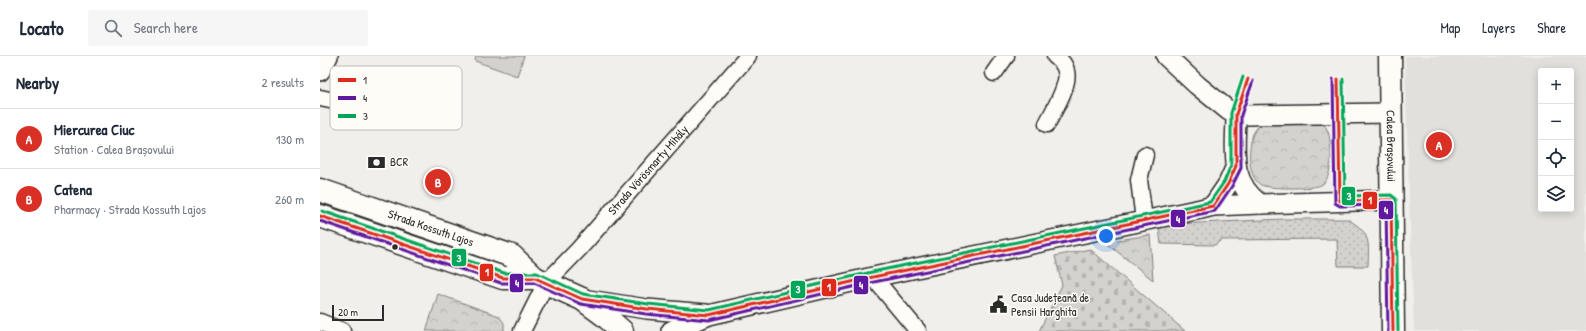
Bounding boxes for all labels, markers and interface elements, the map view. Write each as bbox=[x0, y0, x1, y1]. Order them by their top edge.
search box bbox=[88, 10, 368, 46]
text: Locato bbox=[20, 15, 64, 41]
icon: search bbox=[102, 17, 124, 39]
text: Search here bbox=[134, 17, 198, 38]
text: Map bbox=[1440, 18, 1460, 37]
text: Layers bbox=[1482, 18, 1515, 37]
text: Share bbox=[1537, 18, 1566, 37]
legend bbox=[330, 66, 462, 130]
map controls bbox=[1538, 68, 1574, 212]
button: + bbox=[1538, 68, 1574, 104]
text: Nearby bbox=[16, 71, 59, 94]
text: 2 results bbox=[262, 73, 304, 91]
text: 1 bbox=[363, 73, 367, 87]
text: 4 bbox=[363, 91, 367, 105]
button: − bbox=[1538, 104, 1574, 140]
text: 3 bbox=[363, 109, 368, 123]
street label: Calea Brașovului bbox=[1383, 110, 1400, 182]
text: Miercurea Ciuc bbox=[54, 119, 134, 140]
street label: Strada Vörösmarty Mihály bbox=[604, 121, 692, 218]
text: A bbox=[26, 130, 32, 148]
text: 130 m bbox=[276, 130, 304, 148]
pin: A bbox=[1426, 130, 1452, 160]
text: Station · Calea Brașovului bbox=[54, 140, 174, 158]
button: locate bbox=[1538, 140, 1574, 176]
bank icon: BCR bbox=[367, 152, 387, 172]
place label: BCR bbox=[390, 153, 409, 170]
pin: B bbox=[425, 167, 451, 197]
button: layers bbox=[1538, 176, 1574, 212]
text: Catena bbox=[54, 179, 92, 200]
line badge: 3 bbox=[1341, 186, 1356, 206]
text: 3 bbox=[1347, 189, 1352, 203]
text: B bbox=[26, 190, 32, 208]
text: 260 m bbox=[275, 190, 304, 208]
line badge: 1 bbox=[1362, 191, 1378, 210]
text: 1 bbox=[1368, 193, 1372, 207]
text: Pharmacy · Strada Kossuth Lajos bbox=[54, 200, 206, 218]
line badge: 4 bbox=[1378, 200, 1394, 220]
text: 4 bbox=[1384, 203, 1388, 217]
street label: Strada Kossuth Lajos bbox=[386, 205, 476, 250]
line badge: 4 bbox=[1170, 209, 1186, 228]
text: 4 bbox=[1176, 212, 1180, 226]
your location bbox=[1096, 226, 1116, 246]
unlabelled marker bbox=[390, 242, 400, 252]
line badge: 3 bbox=[451, 248, 467, 267]
text: 3 bbox=[457, 251, 462, 265]
line badge: 1 bbox=[479, 263, 494, 282]
text: 1 bbox=[485, 265, 489, 279]
line badge: 4 bbox=[509, 273, 524, 293]
line badge: 4 bbox=[853, 275, 869, 295]
text: 4 bbox=[515, 276, 519, 290]
line badge: 1 bbox=[821, 278, 837, 297]
text: 4 bbox=[859, 278, 863, 292]
line badge: 3 bbox=[790, 280, 806, 299]
text: 1 bbox=[827, 280, 831, 294]
text: 3 bbox=[796, 282, 801, 296]
place label: Casa Județeană de Pensii Harghita bbox=[1011, 289, 1089, 320]
public building icon: Casa Județeană de Pensii Harghita bbox=[988, 295, 1008, 315]
scale bar bbox=[332, 303, 384, 322]
text: 20 m bbox=[338, 305, 358, 319]

